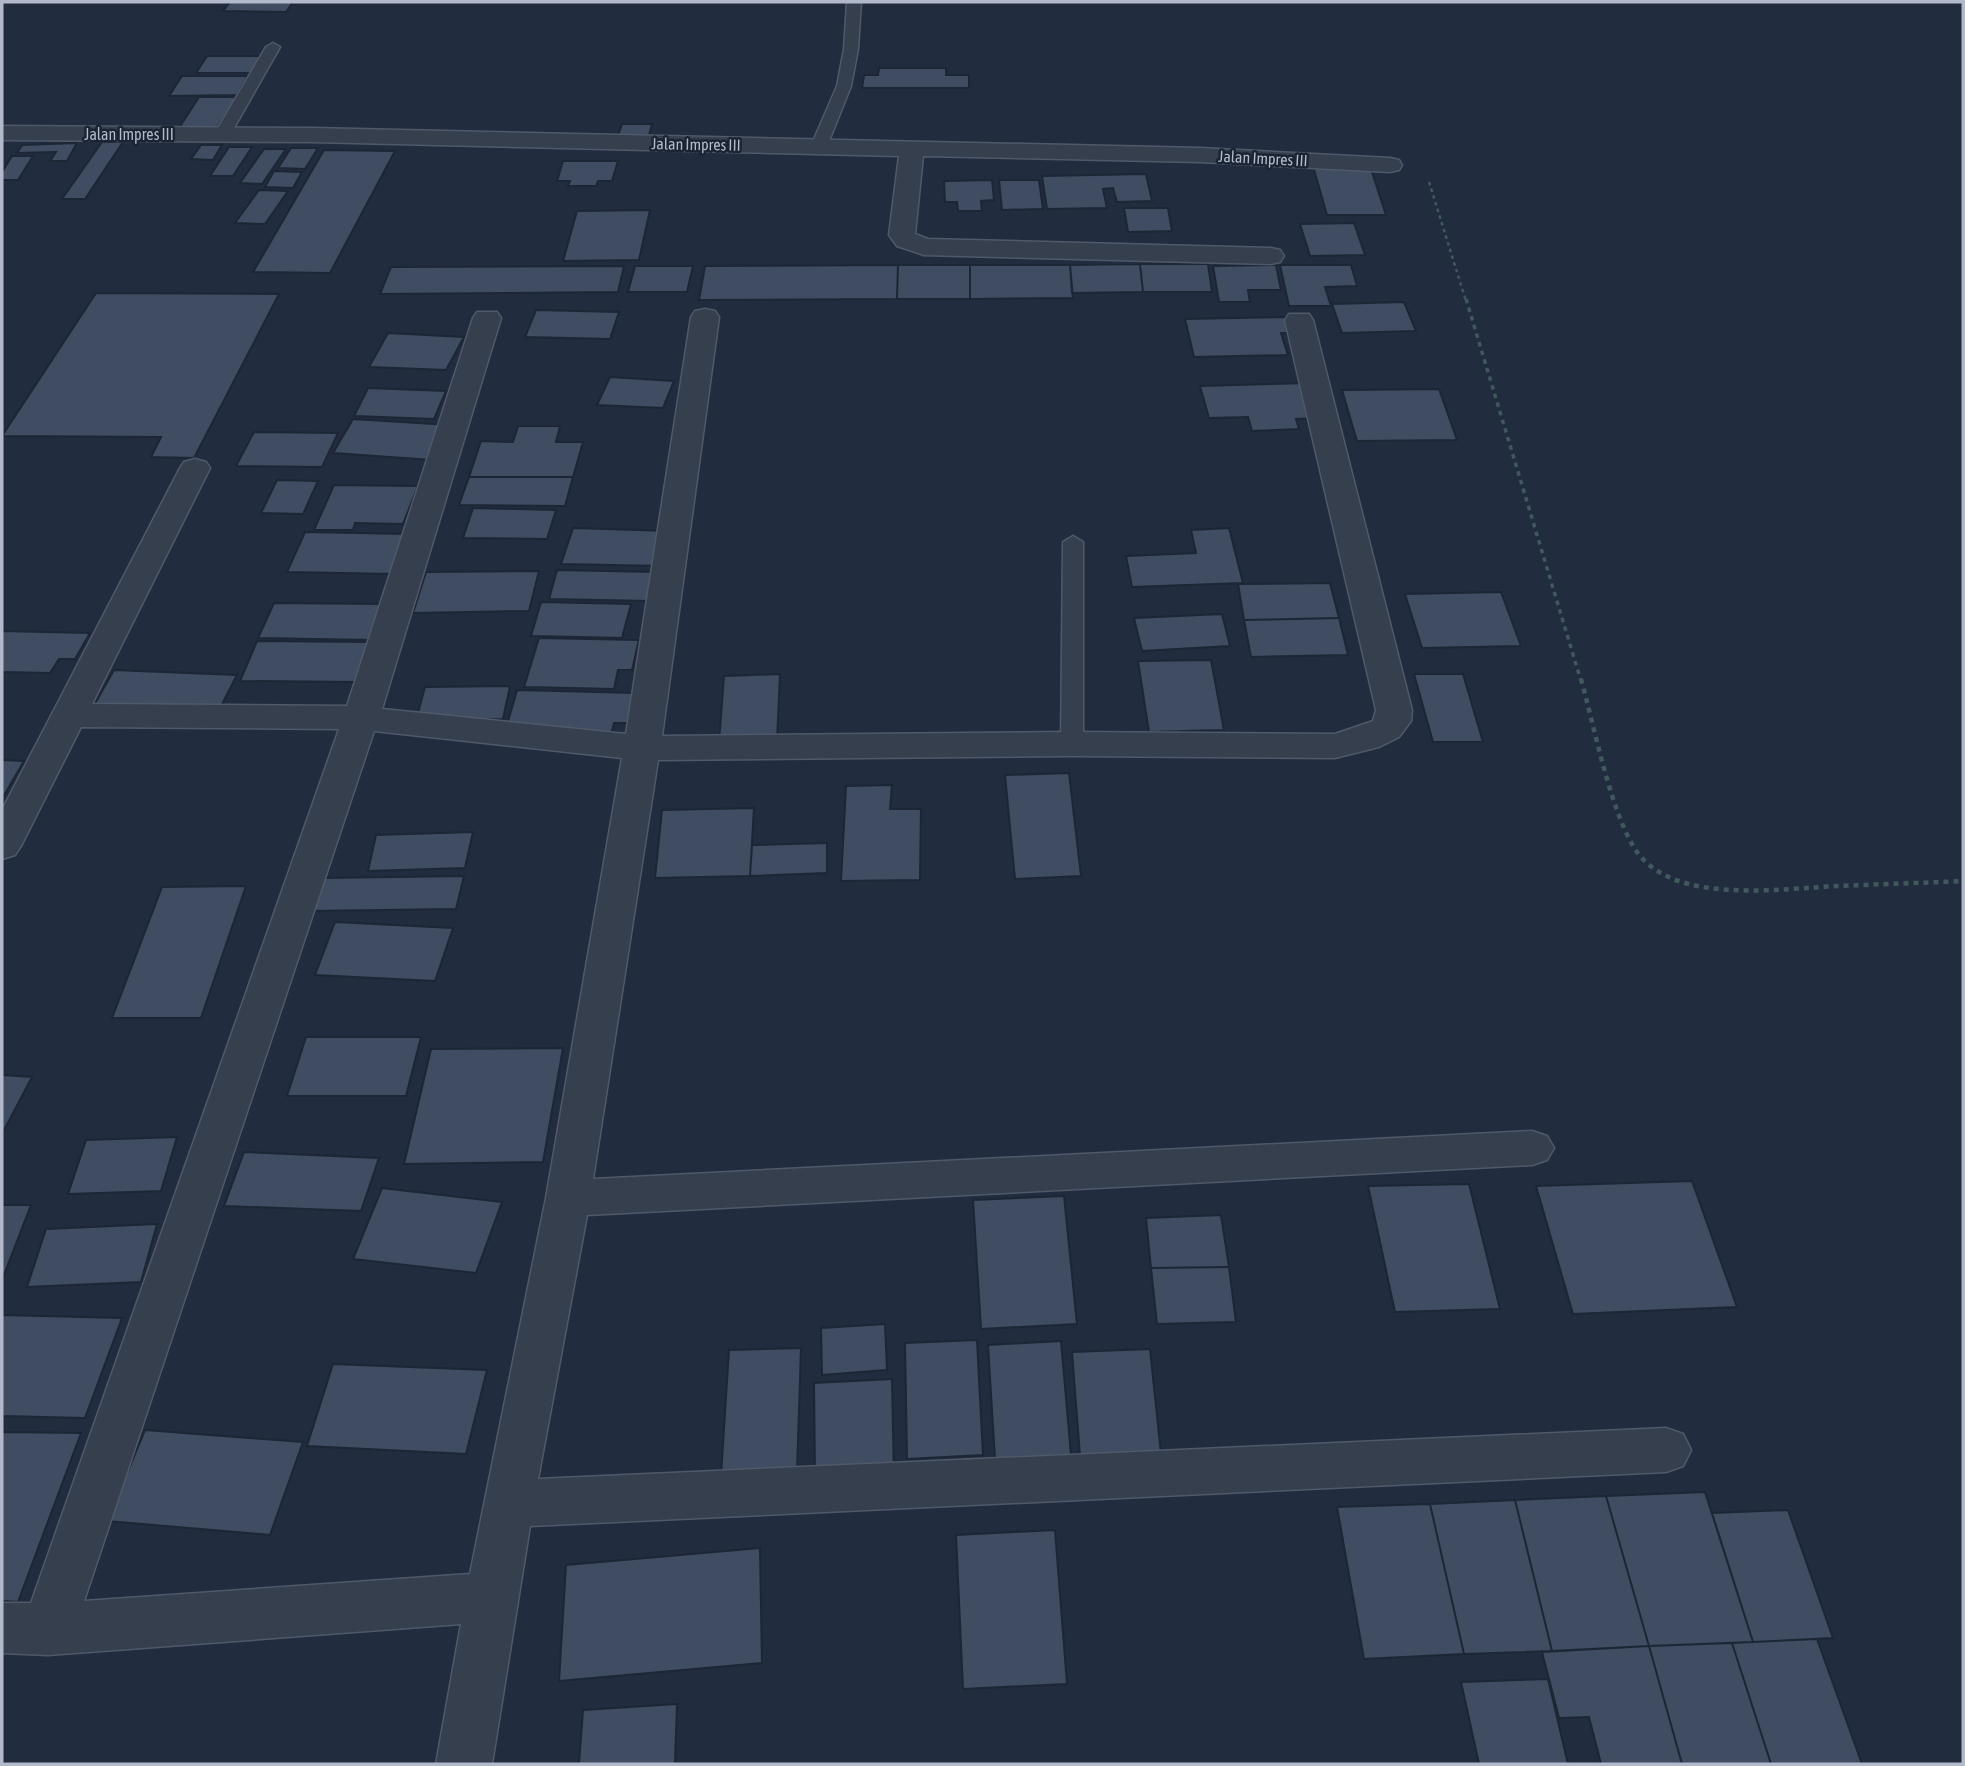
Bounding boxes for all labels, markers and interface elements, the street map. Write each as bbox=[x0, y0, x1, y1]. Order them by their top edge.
street label: Jalan Impres III bbox=[84, 125, 174, 144]
street label: Jalan Impres III bbox=[651, 134, 741, 155]
street label: Jalan Impres III bbox=[1218, 147, 1308, 170]

